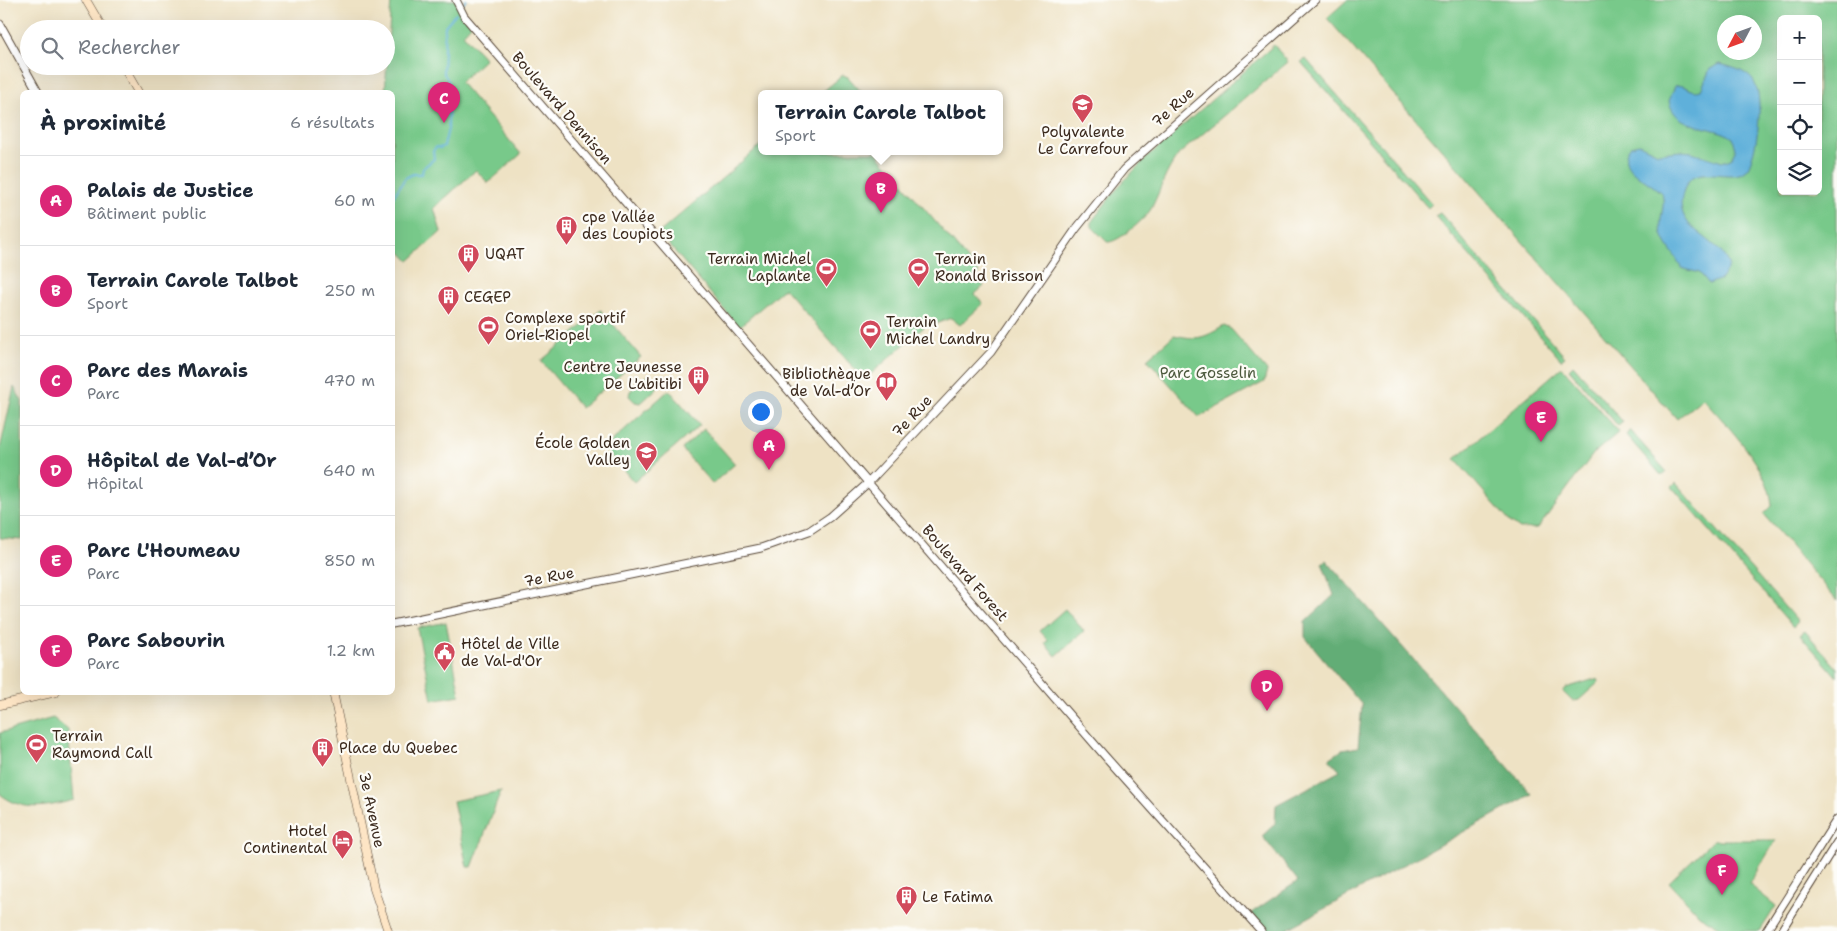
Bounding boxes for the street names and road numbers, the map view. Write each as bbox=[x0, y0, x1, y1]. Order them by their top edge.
street label: Boulevard Dennison bbox=[508, 48, 616, 168]
street label: 7e Rue bbox=[1148, 83, 1198, 131]
street label: 7e Rue bbox=[887, 391, 937, 441]
street label: Boulevard Forest bbox=[917, 520, 1013, 626]
street label: 7e Rue bbox=[522, 562, 576, 592]
street label: 3e Avenue bbox=[354, 770, 390, 850]

